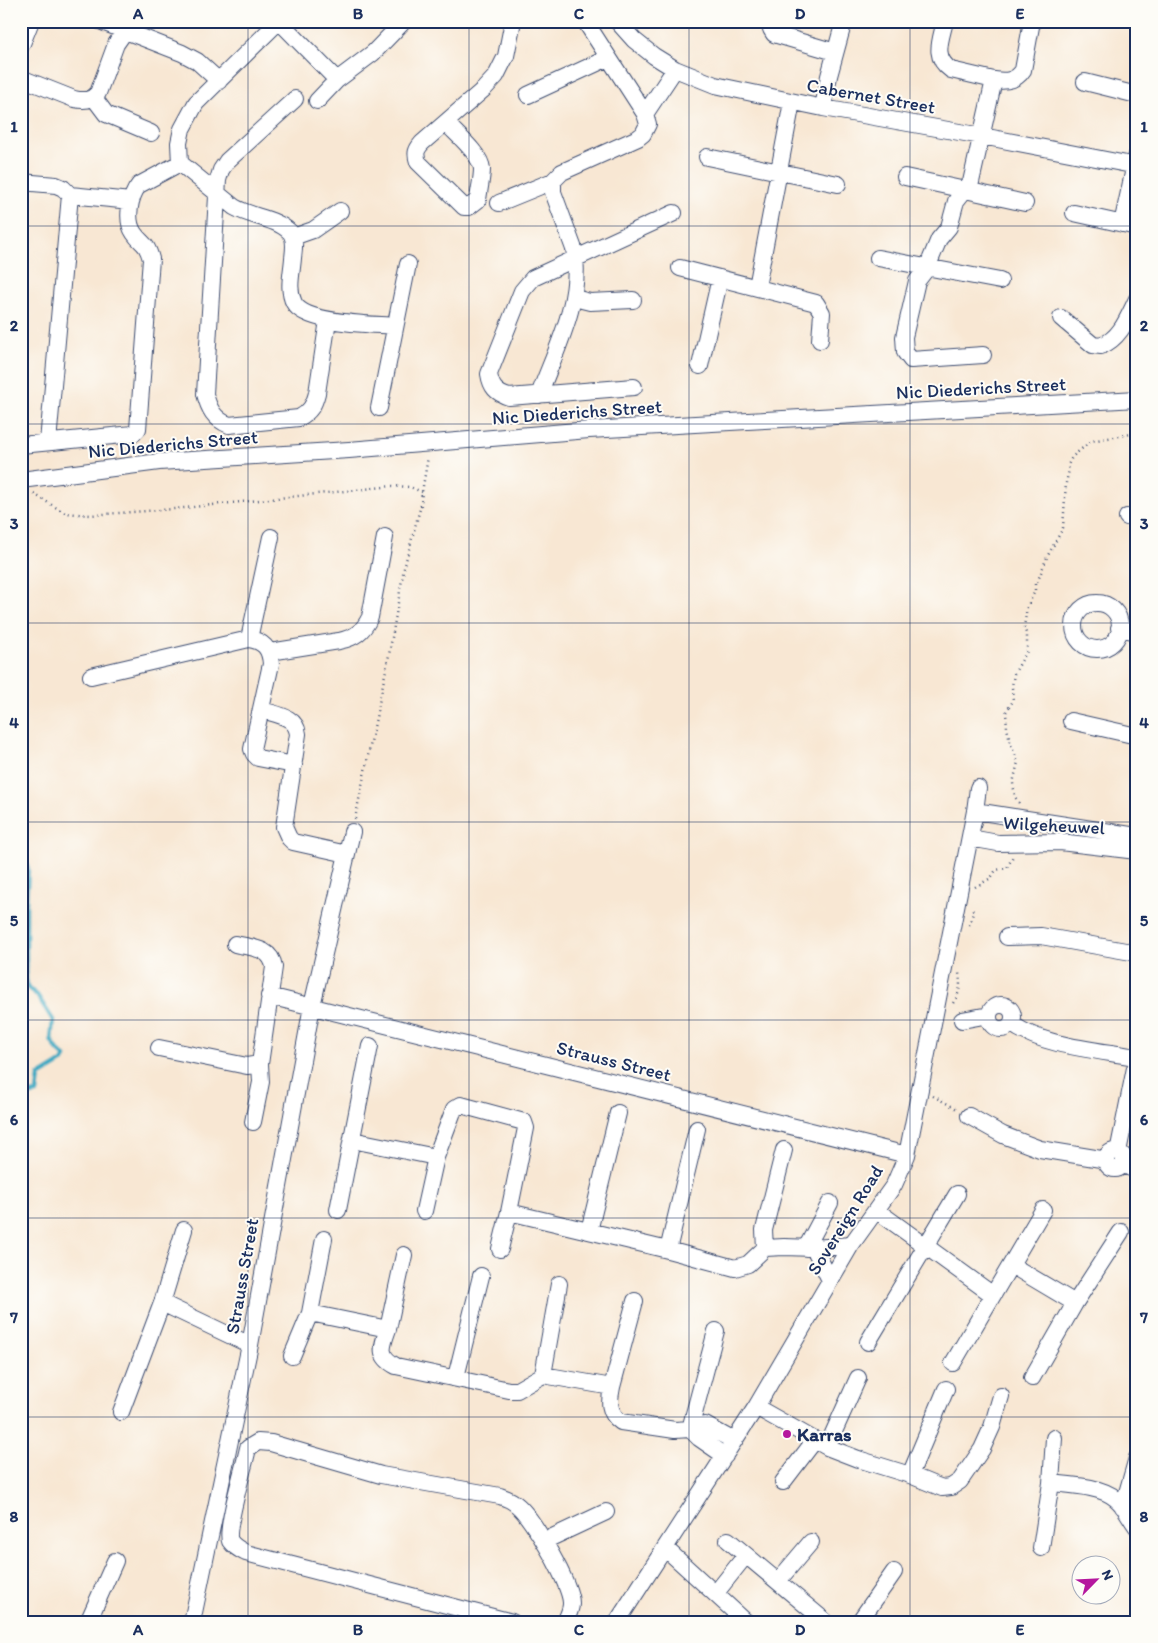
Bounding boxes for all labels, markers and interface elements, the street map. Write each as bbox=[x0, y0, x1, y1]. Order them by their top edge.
text: A bbox=[132, 4, 144, 23]
text: B bbox=[353, 4, 364, 23]
text: C bbox=[574, 4, 585, 23]
text: D bbox=[795, 4, 806, 23]
text: E bbox=[1016, 4, 1025, 23]
street label: Cabernet Street bbox=[805, 73, 937, 119]
text: 1 bbox=[10, 117, 18, 136]
text: 1 bbox=[1140, 117, 1148, 136]
text: 2 bbox=[10, 316, 19, 335]
text: 2 bbox=[1140, 316, 1149, 335]
street label: Nic Diederichs Street bbox=[895, 372, 1067, 404]
street label: Nic Diederichs Street bbox=[491, 395, 663, 429]
street label: Nic Diederichs Street bbox=[87, 425, 259, 463]
text: 3 bbox=[10, 514, 19, 533]
text: 3 bbox=[1140, 514, 1149, 533]
text: 4 bbox=[9, 713, 19, 732]
text: 4 bbox=[1139, 713, 1149, 732]
street label: Wilgeheuwel bbox=[1002, 811, 1106, 839]
text: 5 bbox=[10, 911, 19, 930]
text: 5 bbox=[1140, 911, 1149, 930]
street label: Strauss Street bbox=[554, 1036, 674, 1086]
text: 6 bbox=[10, 1110, 19, 1129]
text: 6 bbox=[1140, 1110, 1149, 1129]
street label: Sovereign Road bbox=[802, 1161, 888, 1279]
street label: Strauss Street bbox=[221, 1216, 263, 1336]
text: 7 bbox=[9, 1308, 18, 1327]
text: 7 bbox=[1139, 1308, 1148, 1327]
place label: Karras bbox=[797, 1423, 852, 1446]
marker: Karras bbox=[781, 1428, 793, 1440]
text: 8 bbox=[10, 1507, 19, 1526]
text: 8 bbox=[1140, 1507, 1149, 1526]
north arrow bbox=[1070, 1556, 1120, 1606]
text: N bbox=[1098, 1567, 1117, 1583]
text: A bbox=[132, 1620, 144, 1639]
text: B bbox=[353, 1620, 364, 1639]
text: C bbox=[574, 1620, 585, 1639]
text: D bbox=[795, 1620, 806, 1639]
text: E bbox=[1016, 1620, 1025, 1639]

